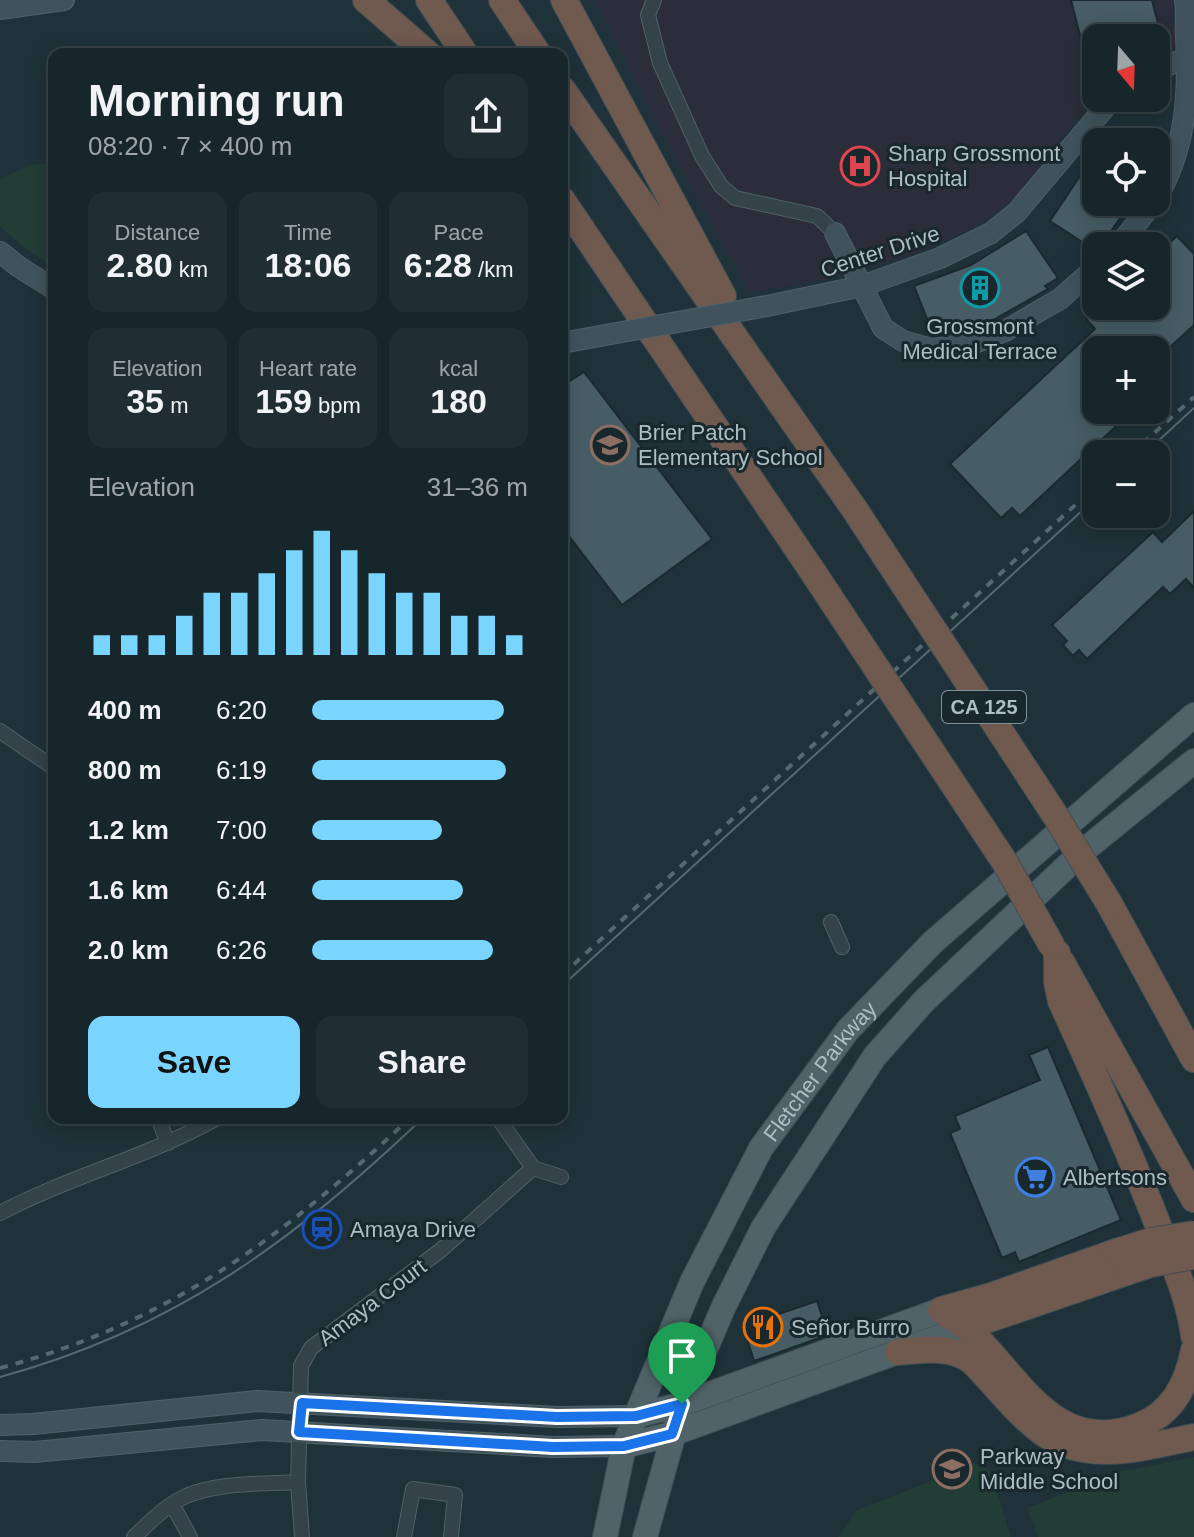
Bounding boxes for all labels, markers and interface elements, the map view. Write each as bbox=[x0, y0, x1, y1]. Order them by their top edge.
north arrow bbox=[1082, 24, 1170, 112]
map controls bbox=[1082, 24, 1170, 528]
button: share bbox=[444, 74, 528, 158]
text: Morning run bbox=[88, 76, 345, 125]
button: locate bbox=[1082, 128, 1170, 216]
text: 08:20 · 7 × 400 m bbox=[88, 131, 293, 161]
place label: Sharp Grossmont Hospital bbox=[888, 141, 1060, 191]
hospital icon: Sharp Grossmont Hospital bbox=[839, 145, 881, 187]
text: Distance bbox=[115, 220, 200, 245]
text: Time bbox=[284, 220, 332, 245]
text: Pace bbox=[434, 220, 484, 245]
street label: Center Drive bbox=[818, 221, 943, 282]
button: layers bbox=[1082, 232, 1170, 320]
text: 2.80 bbox=[107, 246, 173, 284]
text: 18:06 bbox=[265, 246, 351, 284]
text: 6:28 bbox=[404, 246, 472, 284]
text: km bbox=[173, 257, 208, 282]
text: /km bbox=[472, 257, 513, 282]
building icon: Grossmont Medical Terrace bbox=[959, 267, 1001, 309]
place label: Grossmont Medical Terrace bbox=[903, 314, 1057, 364]
button: + bbox=[1082, 336, 1170, 424]
text: Elevation bbox=[112, 356, 203, 381]
text: Heart rate bbox=[259, 356, 357, 381]
text: kcal bbox=[439, 356, 478, 381]
text: 35 bbox=[126, 382, 164, 420]
text: 159 bbox=[255, 382, 312, 420]
text: 180 bbox=[430, 382, 487, 420]
text: m bbox=[164, 393, 188, 418]
text: bpm bbox=[312, 393, 361, 418]
place label: Brier Patch Elementary School bbox=[638, 420, 823, 470]
school or university icon: Brier Patch Elementary School bbox=[589, 424, 631, 466]
button: − bbox=[1082, 440, 1170, 528]
text: Elevation bbox=[88, 472, 195, 502]
text: 31–36 m bbox=[427, 472, 528, 502]
road number: CA 125 bbox=[942, 691, 1026, 723]
text: 400 m bbox=[88, 695, 162, 725]
text: 6:20 bbox=[216, 695, 267, 725]
text: 800 m bbox=[88, 755, 162, 785]
text: 6:19 bbox=[216, 755, 267, 785]
text: 1.2 km bbox=[88, 815, 169, 845]
text: 7:00 bbox=[216, 815, 267, 845]
text: 1.6 km bbox=[88, 875, 169, 905]
text: 6:44 bbox=[216, 875, 267, 905]
text: 2.0 km bbox=[88, 935, 169, 965]
text: 6:26 bbox=[216, 935, 267, 965]
street label: Fletcher Parkway bbox=[758, 996, 882, 1146]
button: Save bbox=[88, 1016, 300, 1108]
button: Share bbox=[316, 1016, 528, 1108]
supermarket icon: Albertsons bbox=[1014, 1156, 1056, 1198]
place label: Albertsons bbox=[1063, 1165, 1167, 1190]
station icon: Amaya Drive bbox=[301, 1208, 343, 1250]
place label: Amaya Drive bbox=[350, 1217, 476, 1242]
street label: Amaya Court bbox=[314, 1254, 431, 1351]
restaurant icon: Señor Burro bbox=[742, 1306, 784, 1348]
place label: Señor Burro bbox=[791, 1315, 910, 1340]
pin bbox=[648, 1322, 716, 1404]
icon: arrive bbox=[660, 1334, 704, 1378]
place label: Parkway Middle School bbox=[980, 1444, 1118, 1494]
school or university icon: Parkway Middle School bbox=[931, 1448, 973, 1490]

